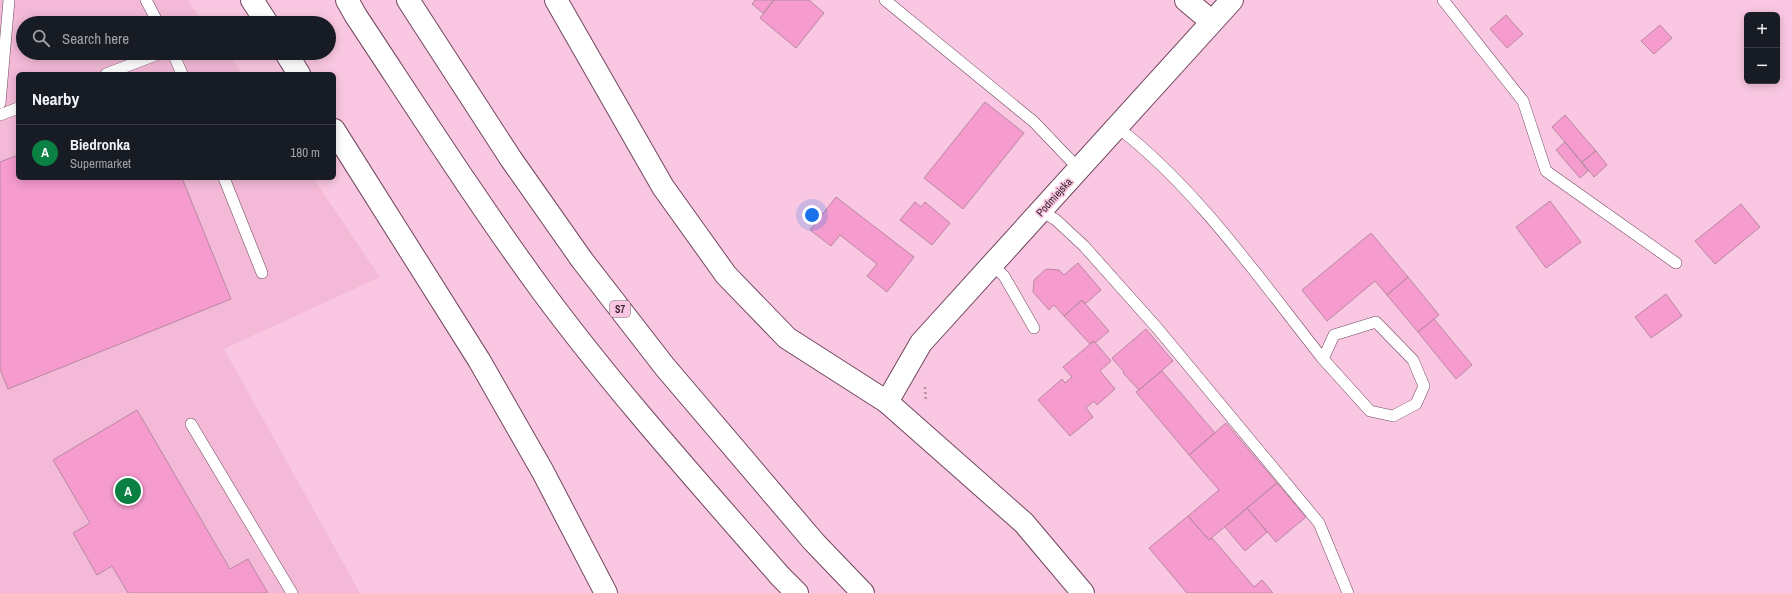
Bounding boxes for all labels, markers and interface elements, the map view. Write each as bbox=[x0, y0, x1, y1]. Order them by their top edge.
map controls bbox=[1744, 12, 1780, 84]
button: + bbox=[1744, 12, 1780, 48]
search box bbox=[16, 16, 336, 60]
icon: search bbox=[30, 27, 52, 49]
text: Search here bbox=[62, 28, 129, 49]
button: − bbox=[1744, 48, 1780, 84]
text: Nearby bbox=[32, 87, 79, 110]
text: Biedronka bbox=[70, 134, 130, 155]
text: A bbox=[41, 144, 49, 161]
text: 180 m bbox=[290, 144, 320, 161]
text: Supermarket bbox=[70, 155, 131, 172]
street label: Podmiejska bbox=[1033, 175, 1075, 219]
your location bbox=[802, 205, 822, 225]
road number: S7 bbox=[610, 301, 630, 317]
pin: A bbox=[115, 476, 141, 506]

